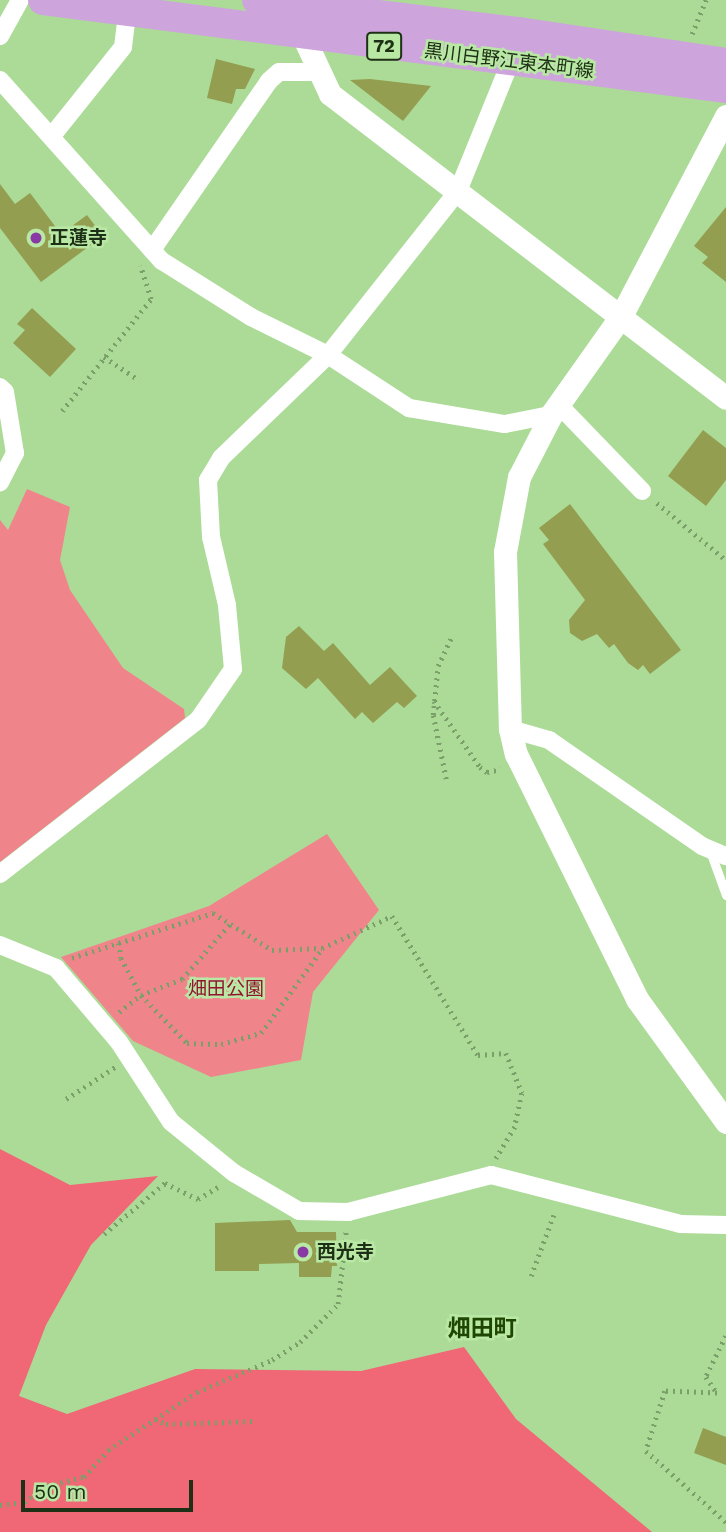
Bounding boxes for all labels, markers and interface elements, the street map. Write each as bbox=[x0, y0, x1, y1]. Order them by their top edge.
road number: 72 bbox=[365, 32, 403, 60]
street label: 黒川白野江東本町線 bbox=[423, 39, 595, 83]
place label: 正蓮寺 bbox=[50, 227, 107, 249]
marker: 正蓮寺 bbox=[28, 230, 44, 246]
park label: 畑田公園 bbox=[188, 978, 264, 1000]
place label: 西光寺 bbox=[317, 1241, 374, 1263]
marker: 西光寺 bbox=[295, 1244, 311, 1260]
district label: 畑田町 bbox=[448, 1315, 516, 1343]
scale bar bbox=[24, 1466, 196, 1510]
text: 50 m bbox=[34, 1479, 86, 1504]

